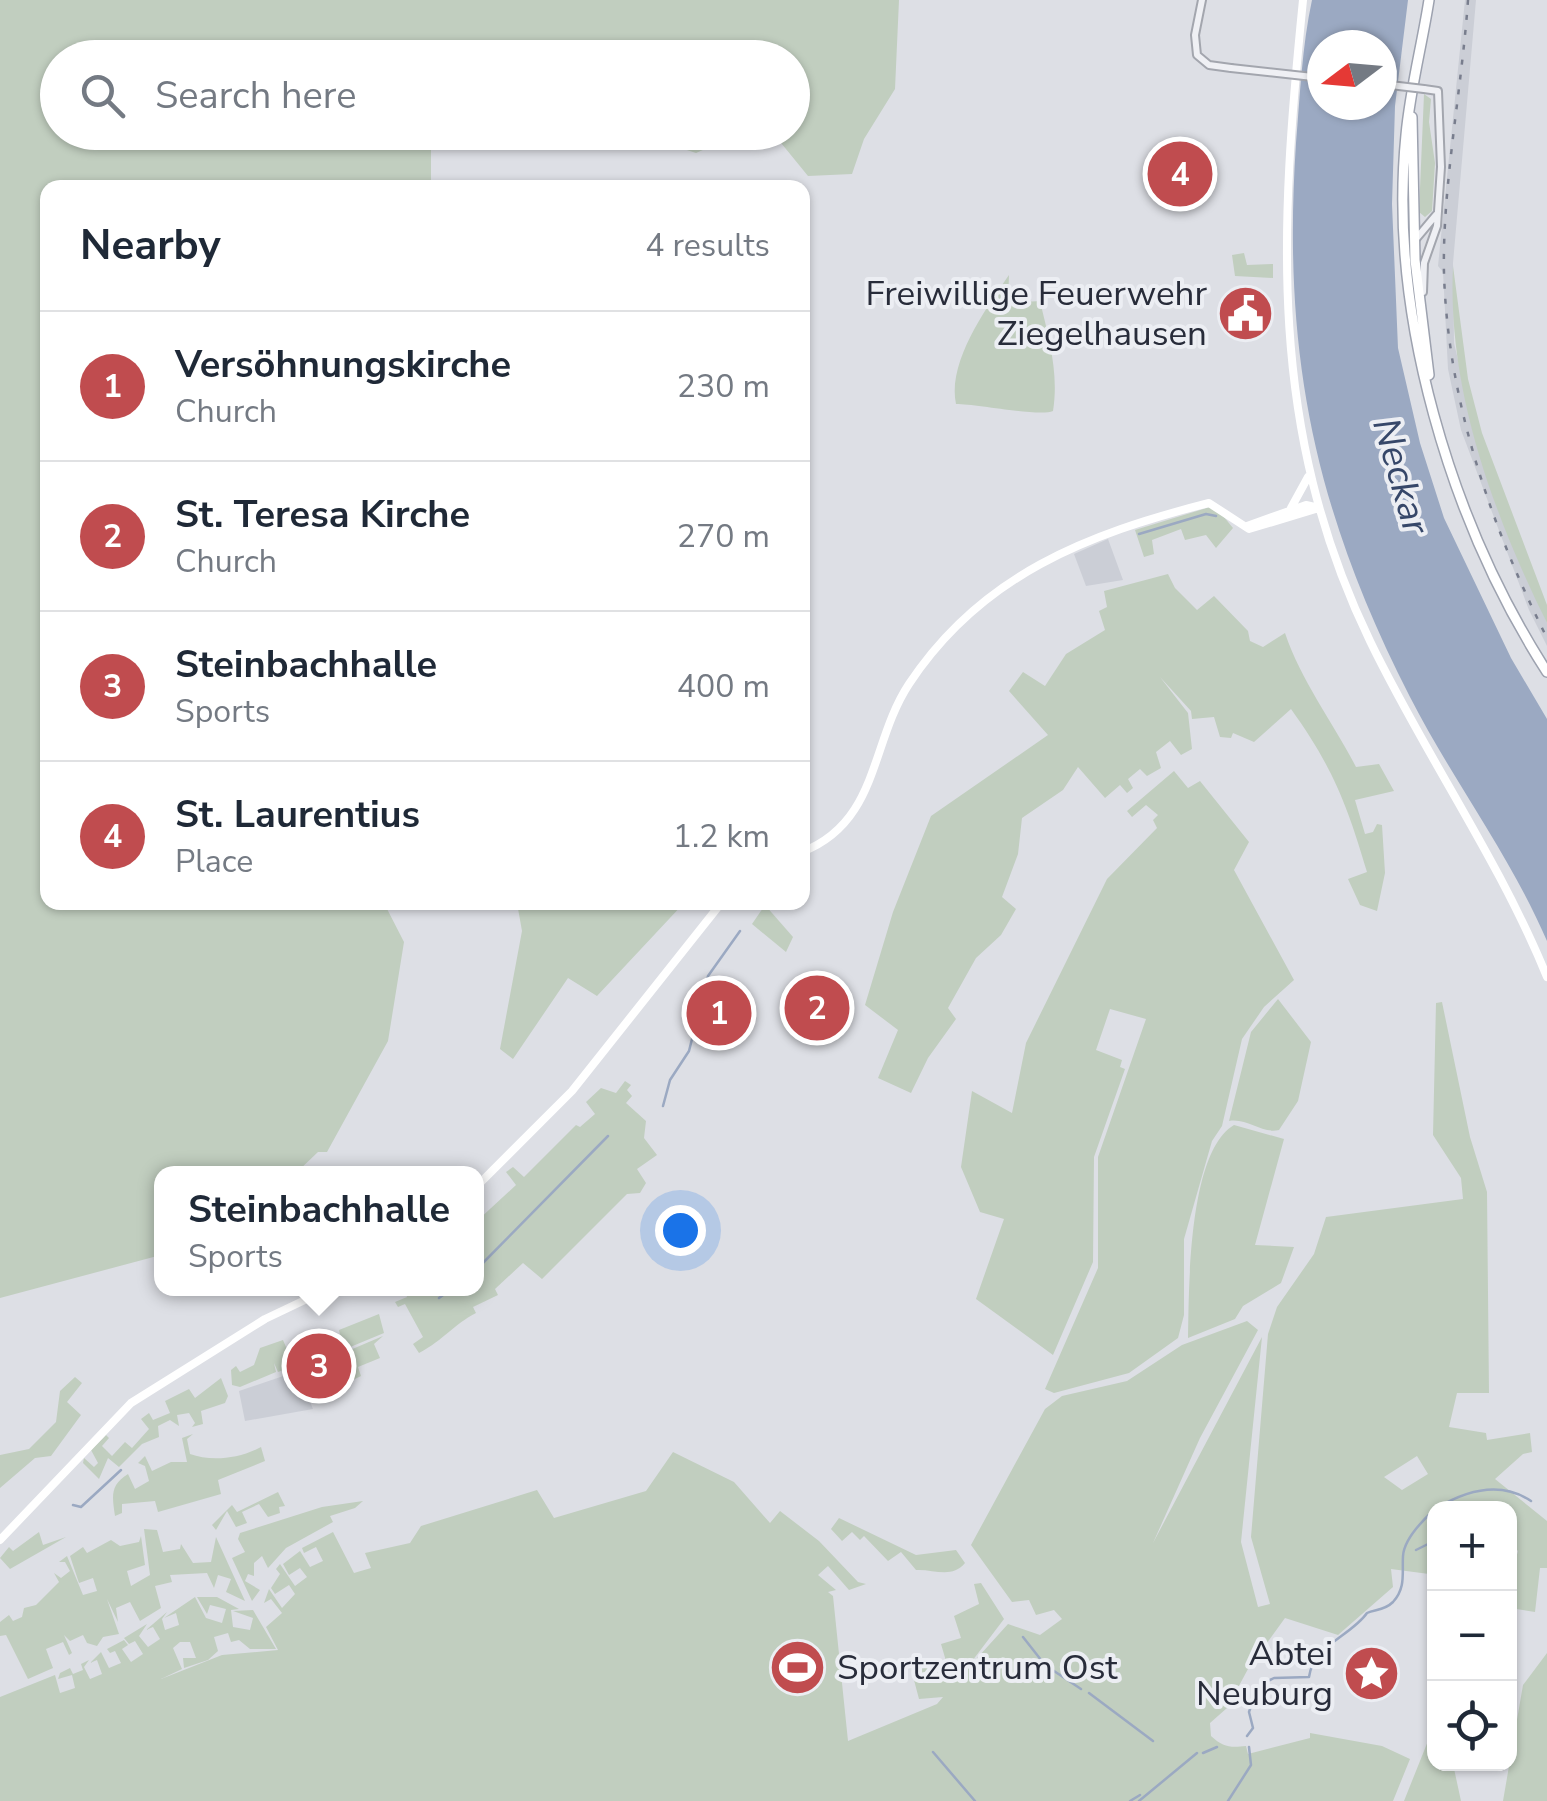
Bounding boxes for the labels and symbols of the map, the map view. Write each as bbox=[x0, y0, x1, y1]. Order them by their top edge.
north arrow bbox=[1307, 30, 1397, 120]
pin: 4 bbox=[1148, 136, 1212, 212]
place label: Freiwillige Feuerwehr Ziegelhausen bbox=[865, 270, 1207, 357]
public building icon: Freiwillige Feuerwehr Ziegelhausen bbox=[1216, 283, 1276, 343]
water label: Neckar bbox=[1360, 412, 1442, 541]
pin: 2 bbox=[784, 970, 850, 1046]
pin: 1 bbox=[686, 976, 752, 1050]
your location bbox=[655, 1205, 706, 1256]
pin: 3 bbox=[286, 1328, 352, 1404]
place label: Abtei Neuburg bbox=[1196, 1630, 1333, 1717]
sports icon: Sportzentrum Ost bbox=[768, 1637, 828, 1697]
place icon: Abtei Neuburg bbox=[1342, 1643, 1402, 1703]
place label: Sportzentrum Ost bbox=[837, 1644, 1118, 1691]

